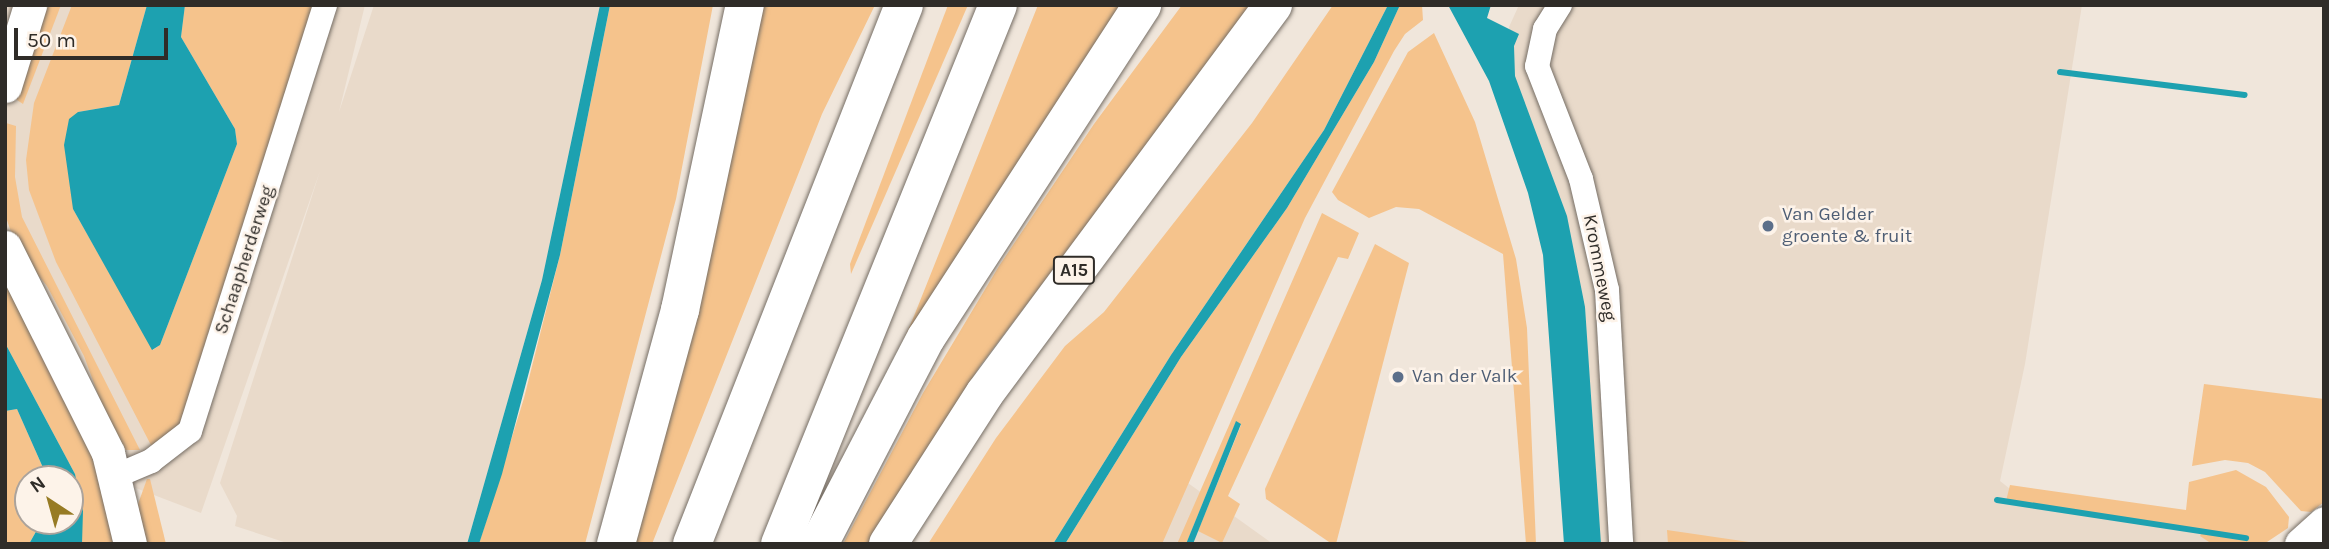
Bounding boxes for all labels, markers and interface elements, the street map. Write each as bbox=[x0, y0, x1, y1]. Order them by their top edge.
scale bar bbox=[18, 14, 172, 58]
text: 50 m bbox=[27, 28, 76, 52]
street label: Schaapherderweg bbox=[210, 183, 280, 337]
place label: Van Gelder groente & fruit bbox=[1782, 204, 1912, 248]
street label: Krommeweg bbox=[1577, 213, 1621, 323]
marker: Van Gelder groente & fruit bbox=[1760, 218, 1776, 234]
road number: A15 bbox=[1051, 256, 1097, 284]
place label: Van der Valk bbox=[1412, 366, 1517, 388]
marker: Van der Valk bbox=[1390, 369, 1406, 385]
north arrow bbox=[14, 465, 84, 535]
text: N bbox=[26, 472, 50, 498]

